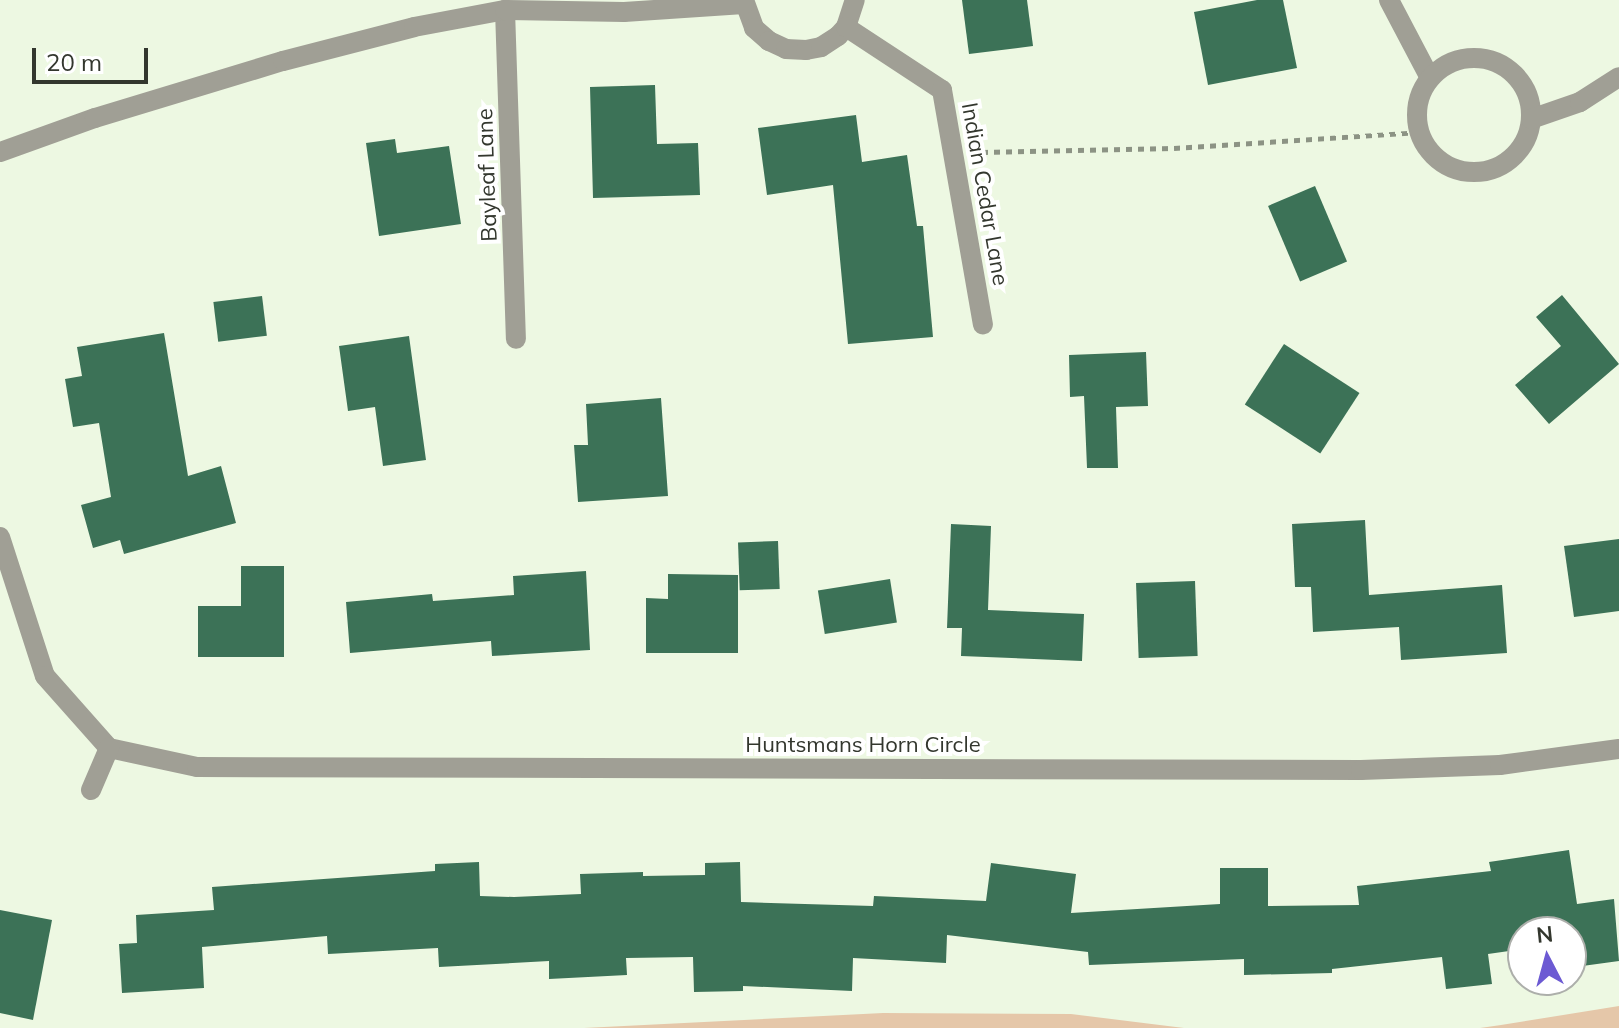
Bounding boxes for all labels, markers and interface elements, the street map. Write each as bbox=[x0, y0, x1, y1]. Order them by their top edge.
scale bar bbox=[36, 32, 152, 82]
text: 20 m bbox=[46, 47, 102, 77]
street label: Indian Cedar Lane bbox=[956, 100, 1014, 288]
street label: Bayleaf Lane bbox=[471, 108, 503, 242]
street label: Huntsmans Horn Circle bbox=[745, 732, 981, 758]
north arrow bbox=[1507, 916, 1587, 996]
text: N bbox=[1535, 919, 1554, 949]

